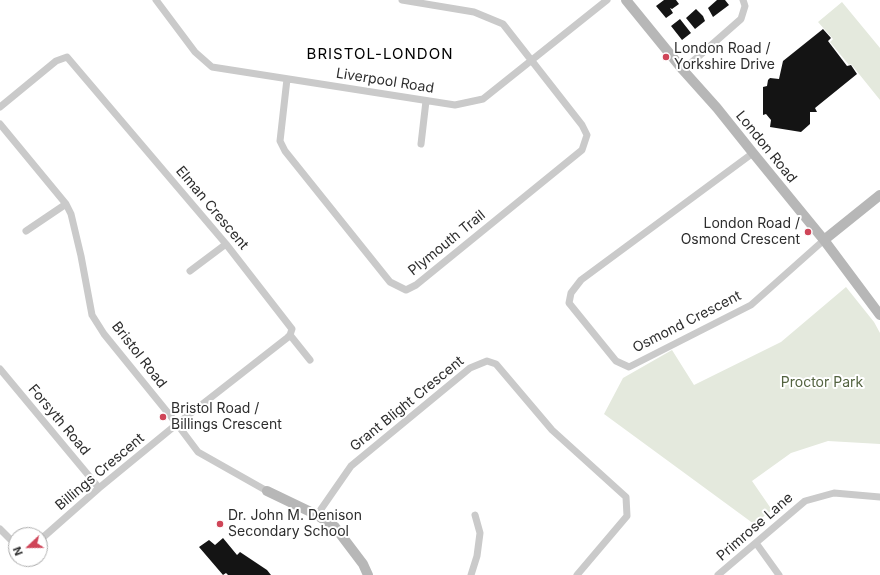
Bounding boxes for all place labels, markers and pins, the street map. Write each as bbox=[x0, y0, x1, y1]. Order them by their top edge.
place label: London Road / Yorkshire Drive bbox=[674, 41, 775, 74]
marker: London Road / Yorkshire Drive bbox=[661, 52, 671, 62]
place label: London Road / Osmond Crescent bbox=[681, 216, 800, 248]
marker: London Road / Osmond Crescent bbox=[803, 227, 813, 237]
place label: Bristol Road / Billings Crescent bbox=[171, 401, 282, 434]
marker: Bristol Road / Billings Crescent bbox=[158, 412, 168, 422]
place label: Dr. John M. Denison Secondary School bbox=[228, 508, 362, 540]
marker: Dr. John M. Denison Secondary School bbox=[215, 519, 225, 529]

